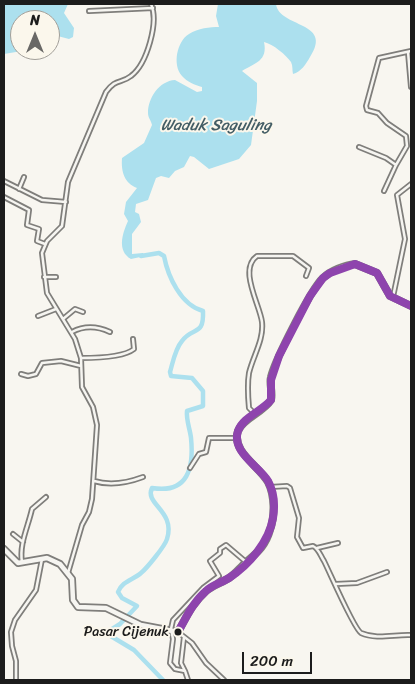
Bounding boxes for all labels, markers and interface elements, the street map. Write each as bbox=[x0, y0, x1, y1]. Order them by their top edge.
text: N bbox=[30, 8, 40, 33]
north arrow bbox=[10, 10, 60, 60]
water label: Waduk Saguling bbox=[161, 116, 271, 136]
place label: Pasar Cijenuk bbox=[84, 624, 169, 640]
marker: Pasar Cijenuk bbox=[173, 627, 183, 637]
scale bar bbox=[245, 642, 315, 674]
text: 200 m bbox=[250, 648, 293, 674]

